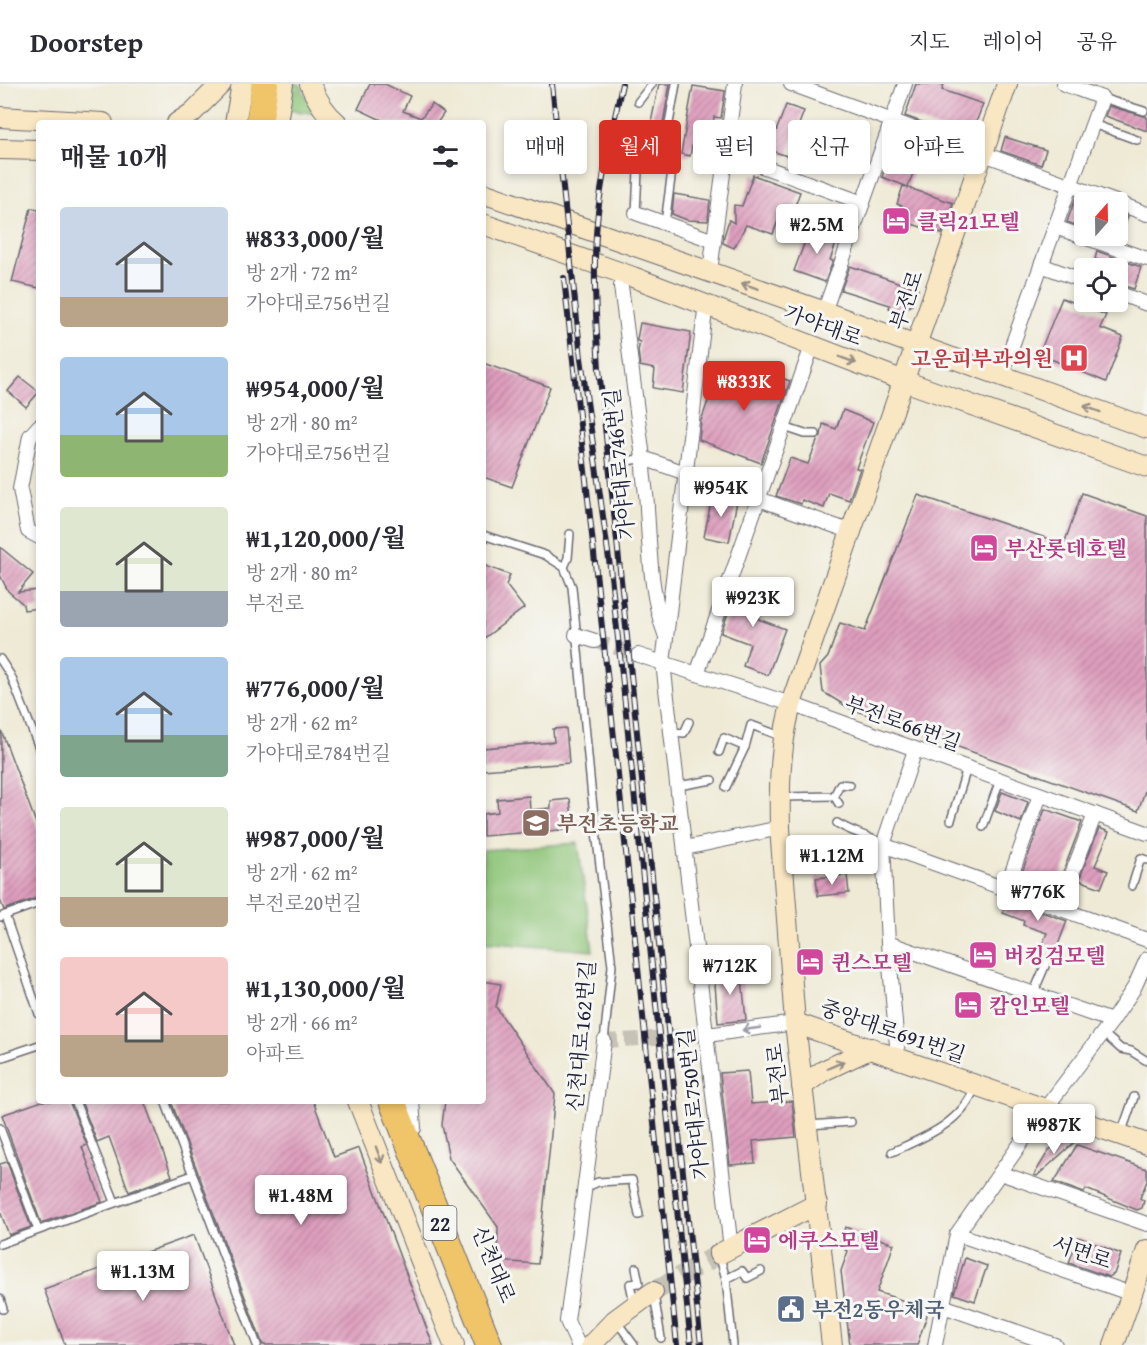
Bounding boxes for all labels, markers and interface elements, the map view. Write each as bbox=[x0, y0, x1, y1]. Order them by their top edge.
text: Doorstep bbox=[30, 21, 143, 62]
text: 지도 bbox=[909, 26, 950, 57]
text: 레이어 bbox=[983, 26, 1043, 57]
text: 공유 bbox=[1076, 26, 1117, 57]
chip: 매매 bbox=[504, 120, 587, 174]
chip: 월세 bbox=[599, 120, 681, 174]
chip: 필터 bbox=[693, 120, 776, 174]
chip: 신규 bbox=[788, 120, 870, 174]
chip: 아파트 bbox=[882, 120, 985, 174]
text: 매물 10개 bbox=[60, 137, 168, 176]
icon: filters bbox=[429, 140, 462, 173]
north arrow bbox=[1074, 192, 1128, 246]
map controls bbox=[1074, 192, 1128, 312]
pin: ₩2.5M bbox=[775, 204, 859, 255]
hotel icon: 클릭21모텔 bbox=[880, 205, 912, 237]
place label: 클릭21모텔 bbox=[917, 206, 1020, 237]
text: ₩2.5M bbox=[790, 209, 844, 238]
text: ₩833,000/월 bbox=[246, 218, 385, 257]
icon: home bbox=[108, 231, 180, 303]
text: 방 2개 · 72 m² bbox=[246, 258, 358, 287]
button: locate bbox=[1074, 258, 1128, 312]
street label: 부전로 bbox=[881, 266, 931, 334]
one-way arrow bbox=[742, 279, 760, 290]
text: 가야대로756번길 bbox=[246, 288, 391, 317]
street label: 가야대로 bbox=[780, 297, 866, 353]
hospital icon: 고운피부과의원 bbox=[1058, 342, 1090, 374]
place label: 고운피부과의원 bbox=[911, 343, 1053, 374]
one-way arrow bbox=[838, 355, 857, 366]
pin: ₩833K bbox=[702, 361, 786, 412]
text: ₩833K bbox=[717, 366, 771, 395]
text: ₩954,000/월 bbox=[246, 368, 385, 407]
icon: home bbox=[108, 381, 180, 453]
street label: 가야대로746번길 bbox=[596, 387, 642, 541]
one-way arrow bbox=[1083, 402, 1102, 413]
text: 방 2개 · 80 m² bbox=[246, 408, 358, 437]
text: 가야대로756번길 bbox=[246, 438, 391, 467]
pin: ₩954K bbox=[679, 467, 763, 518]
text: ₩954K bbox=[694, 472, 748, 501]
text: ₩1,120,000/월 bbox=[246, 518, 406, 557]
icon: home bbox=[108, 531, 180, 603]
hotel icon: 부산롯데호텔 bbox=[968, 532, 1000, 564]
place label: 부산롯데호텔 bbox=[1005, 533, 1127, 564]
text: 방 2개 · 80 m² bbox=[246, 558, 358, 587]
pin: ₩923K bbox=[711, 577, 795, 628]
text: ₩923K bbox=[726, 582, 780, 611]
text: 부전로 bbox=[246, 588, 304, 617]
text: ₩776,000/월 bbox=[246, 668, 385, 707]
icon: home bbox=[108, 681, 180, 753]
street label: 부전로66번길 bbox=[841, 688, 965, 758]
text: 방 2개 · 62 m² bbox=[246, 708, 358, 737]
text: 가야대로784번길 bbox=[246, 738, 391, 767]
school or university icon: 부전초등학교 bbox=[520, 807, 552, 839]
place label: 부전초등학교 bbox=[557, 808, 679, 839]
text: ₩987,000/월 bbox=[246, 818, 385, 857]
icon: home bbox=[108, 831, 180, 903]
pin: ₩1.12M bbox=[783, 835, 881, 886]
text: ₩1.12M bbox=[800, 840, 864, 869]
text: 방 2개 · 62 m² bbox=[246, 858, 358, 887]
pin: ₩776K bbox=[996, 871, 1080, 922]
text: ₩776K bbox=[1011, 876, 1065, 905]
text: 부전로20번길 bbox=[246, 888, 362, 917]
hotel icon: 버킹검모텔 bbox=[967, 939, 999, 971]
place label: 버킹검모텔 bbox=[1004, 940, 1105, 971]
pin: ₩712K bbox=[688, 945, 772, 996]
hotel icon: 퀸스모텔 bbox=[794, 946, 826, 978]
place label: 퀸스모텔 bbox=[831, 947, 912, 978]
text: ₩712K bbox=[703, 950, 757, 979]
street label: 신천대로162번길 bbox=[559, 959, 603, 1113]
text: ₩1,130,000/월 bbox=[246, 968, 406, 1007]
icon: home bbox=[108, 981, 180, 1053]
hotel icon: 캄인모텔 bbox=[952, 989, 984, 1021]
place label: 캄인모텔 bbox=[989, 990, 1070, 1021]
street label: 중앙대로691번길 bbox=[816, 992, 970, 1070]
text: 방 2개 · 66 m² bbox=[246, 1008, 358, 1037]
one-way arrow bbox=[742, 1023, 761, 1034]
street label: 가야대로750번길 bbox=[670, 1027, 716, 1181]
text: 아파트 bbox=[246, 1038, 304, 1067]
street label: 부전로 bbox=[758, 1042, 796, 1106]
one-way arrow bbox=[826, 1059, 844, 1070]
pin: ₩987K bbox=[1012, 1104, 1096, 1155]
text: ₩987K bbox=[1027, 1109, 1081, 1138]
one-way arrow bbox=[374, 1146, 385, 1164]
pin: ₩1.48M bbox=[252, 1175, 350, 1226]
text: ₩1.48M bbox=[269, 1180, 333, 1209]
road number: 22 bbox=[424, 1206, 456, 1240]
street label: 신천대로 bbox=[464, 1221, 524, 1307]
hotel icon: 에쿠스모텔 bbox=[741, 1224, 773, 1256]
place label: 에쿠스모텔 bbox=[778, 1225, 879, 1256]
street label: 서면로 bbox=[1048, 1227, 1116, 1277]
pin: ₩1.13M bbox=[94, 1251, 192, 1302]
text: ₩1.13M bbox=[111, 1256, 175, 1285]
public building icon: 부전2동우체국 bbox=[775, 1293, 807, 1325]
place label: 부전2동우체국 bbox=[812, 1294, 945, 1325]

